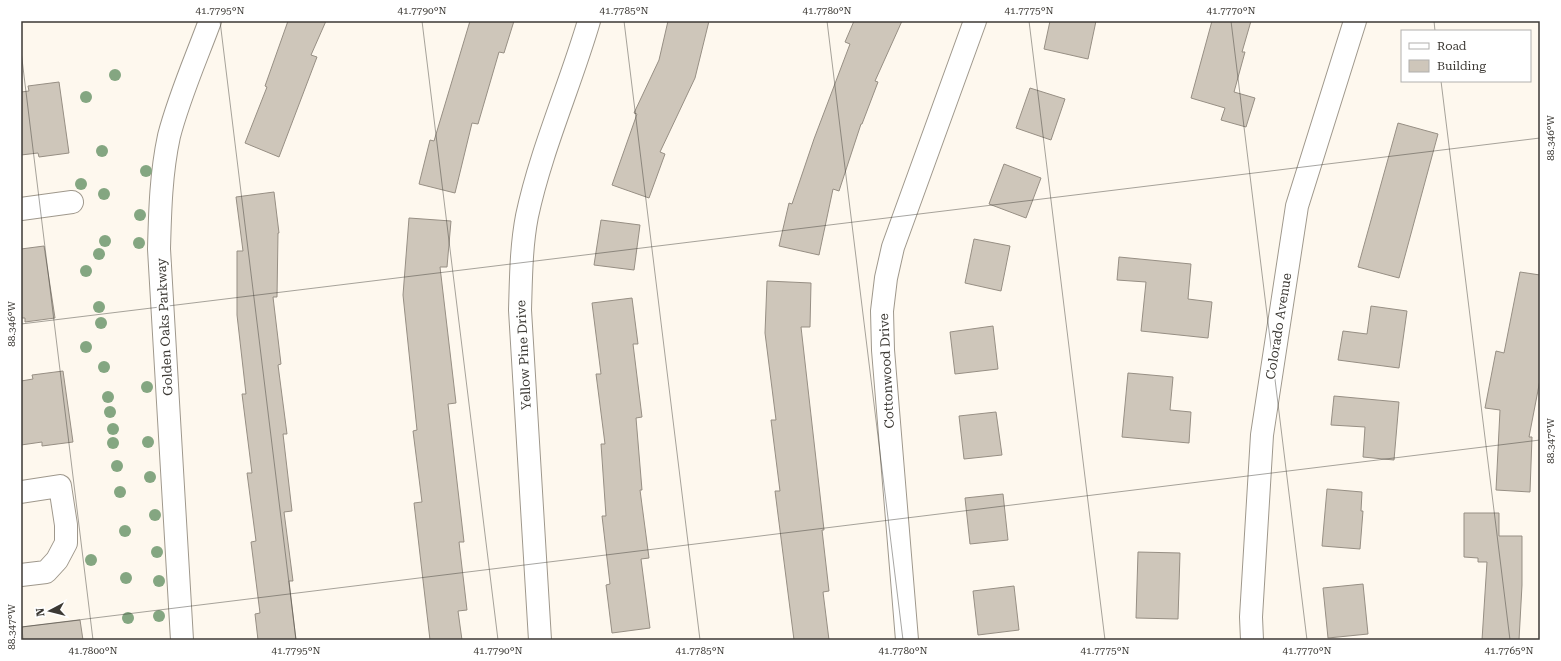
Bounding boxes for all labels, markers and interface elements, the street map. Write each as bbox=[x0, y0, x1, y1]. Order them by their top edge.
text: 41.7795°N bbox=[195, 5, 245, 16]
text: 41.7790°N bbox=[397, 5, 447, 16]
text: 41.7785°N bbox=[599, 5, 649, 16]
text: 41.7780°N bbox=[802, 5, 852, 16]
text: 41.7775°N bbox=[1004, 5, 1054, 16]
text: 41.7770°N bbox=[1206, 5, 1256, 16]
legend bbox=[1401, 30, 1531, 82]
text: Road bbox=[1437, 39, 1467, 53]
text: Building bbox=[1437, 59, 1486, 73]
text: 88.346°W bbox=[1545, 114, 1556, 161]
street label: Golden Oaks Parkway bbox=[153, 257, 176, 396]
street label: Colorado Avenue bbox=[1263, 272, 1294, 380]
text: 88.346°W bbox=[6, 300, 17, 347]
street label: Yellow Pine Drive bbox=[513, 300, 534, 410]
street label: Cottonwood Drive bbox=[876, 313, 897, 429]
text: 88.347°W bbox=[1545, 417, 1556, 464]
north arrow bbox=[30, 591, 70, 631]
text: 88.347°W bbox=[6, 603, 17, 650]
text: N bbox=[34, 607, 48, 617]
text: 41.7800°N bbox=[68, 645, 118, 656]
text: 41.7795°N bbox=[271, 645, 321, 656]
text: 41.7790°N bbox=[473, 645, 523, 656]
text: 41.7785°N bbox=[675, 645, 725, 656]
text: 41.7780°N bbox=[878, 645, 928, 656]
text: 41.7775°N bbox=[1080, 645, 1130, 656]
text: 41.7770°N bbox=[1282, 645, 1332, 656]
text: 41.7765°N bbox=[1484, 645, 1534, 656]

